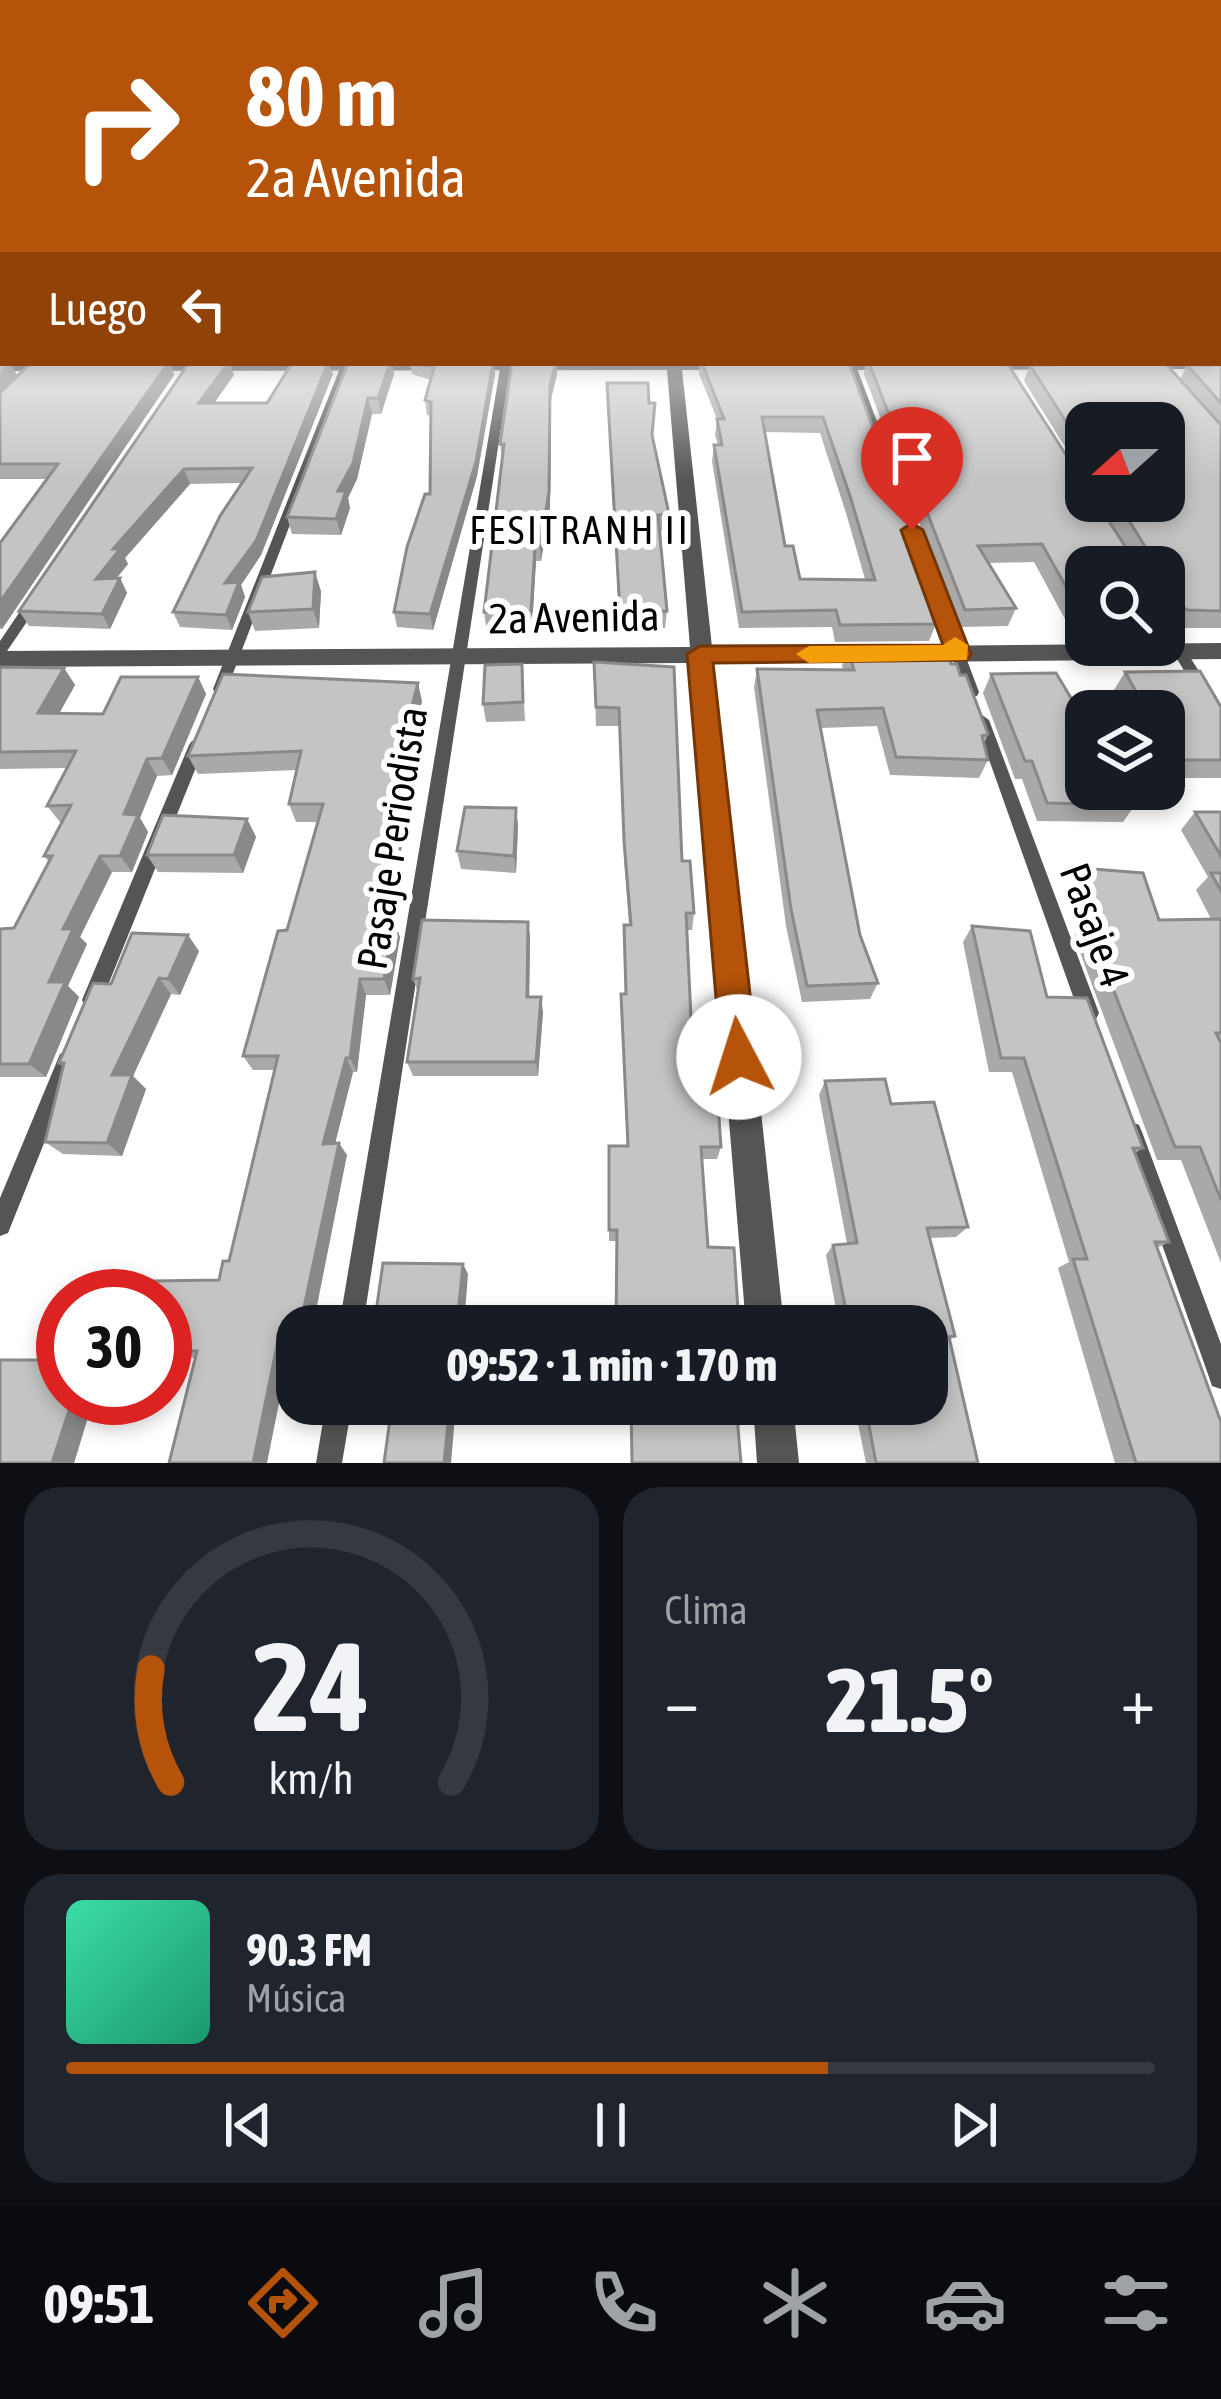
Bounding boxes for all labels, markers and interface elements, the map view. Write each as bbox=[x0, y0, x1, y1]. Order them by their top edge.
icon: right bbox=[48, 48, 204, 204]
text: 80 m bbox=[246, 48, 397, 144]
text: 2a Avenida bbox=[246, 147, 466, 208]
icon: left bbox=[171, 276, 237, 342]
text: Luego bbox=[48, 283, 147, 335]
north arrow bbox=[1065, 402, 1185, 522]
map controls bbox=[1065, 402, 1185, 810]
pin bbox=[861, 407, 963, 530]
icon: arrive bbox=[879, 425, 945, 491]
district label: FESITRANH II bbox=[469, 508, 691, 552]
button: search bbox=[1065, 546, 1185, 666]
street label: 2a Avenida bbox=[488, 592, 660, 642]
button: layers bbox=[1065, 690, 1185, 810]
street label: Pasaje Periodista bbox=[348, 703, 436, 973]
street label: Pasaje 4 bbox=[1051, 857, 1139, 993]
position arrow bbox=[676, 994, 802, 1120]
speed limit sign: 30 bbox=[36, 1269, 192, 1425]
text: 09:52 · 1 min · 170 m bbox=[447, 1339, 777, 1391]
text: Clima bbox=[665, 1588, 748, 1632]
text: 24 bbox=[253, 1614, 370, 1757]
text: 21.5° bbox=[826, 1648, 994, 1751]
text: − bbox=[665, 1662, 699, 1738]
text: + bbox=[1121, 1662, 1155, 1738]
text: km/h bbox=[269, 1753, 354, 1802]
text: 90.3 FM bbox=[246, 1924, 372, 1976]
text: Música bbox=[246, 1976, 346, 2020]
icon: previous bbox=[215, 2092, 281, 2158]
icon: pause bbox=[578, 2092, 644, 2158]
icon: next bbox=[941, 2092, 1007, 2158]
icon: directions bbox=[241, 2261, 325, 2345]
icon: music bbox=[412, 2261, 496, 2345]
icon: phone bbox=[582, 2261, 666, 2345]
icon: climate bbox=[753, 2261, 837, 2345]
icon: car bbox=[923, 2261, 1007, 2345]
icon: filters bbox=[1094, 2261, 1178, 2345]
text: 09:51 bbox=[43, 2273, 154, 2334]

